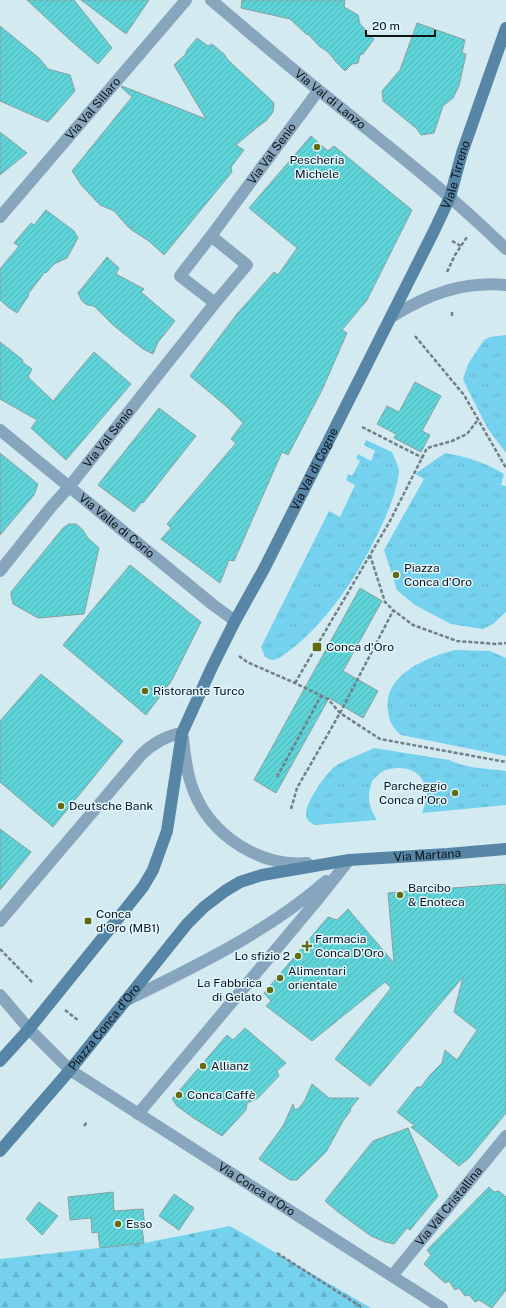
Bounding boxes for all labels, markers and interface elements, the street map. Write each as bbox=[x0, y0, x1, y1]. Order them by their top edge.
scale bar bbox=[366, 12, 435, 38]
text: 20 m bbox=[372, 19, 400, 33]
street label: Via Val di Lanzo bbox=[292, 67, 368, 132]
street label: Via Val Sillaro bbox=[63, 74, 124, 142]
street label: Via Val Senio bbox=[245, 120, 299, 187]
street label: Viale Tirreno bbox=[438, 138, 473, 211]
marker: Pescheria Michele bbox=[312, 142, 322, 152]
place label: Pescheria Michele bbox=[290, 153, 344, 181]
street label: Via Val Senio bbox=[80, 404, 137, 470]
street label: Via Val di Cogne bbox=[288, 425, 341, 512]
street label: Via Valle di Corio bbox=[76, 491, 157, 561]
place label: Piazza Conca d'Oro bbox=[404, 561, 472, 589]
marker: Piazza Conca d'Oro bbox=[391, 570, 401, 580]
place label: Conca d'Oro bbox=[326, 640, 394, 654]
marker: Conca d'Oro bbox=[311, 641, 323, 653]
place label: Ristorante Turco bbox=[153, 684, 245, 698]
marker: Ristorante Turco bbox=[140, 686, 150, 696]
place label: Parcheggio Conca d'Oro bbox=[379, 779, 447, 807]
marker: Parcheggio Conca d'Oro bbox=[450, 788, 460, 798]
place label: Deutsche Bank bbox=[69, 799, 153, 813]
marker: Deutsche Bank bbox=[56, 801, 66, 811]
street label: Via Martana bbox=[393, 846, 462, 864]
place label: Barcibo & Enoteca bbox=[408, 881, 465, 909]
marker: Barcibo & Enoteca bbox=[395, 890, 405, 900]
place label: Conca d'Oro (MB1) bbox=[96, 907, 160, 935]
marker: Conca d'Oro (MB1) bbox=[83, 916, 93, 926]
place label: Farmacia Conca D’Oro bbox=[315, 932, 384, 960]
marker: Farmacia Conca D’Oro bbox=[302, 941, 312, 951]
place label: Lo sfizio 2 bbox=[235, 949, 290, 963]
marker: Lo sfizio 2 bbox=[293, 951, 303, 961]
place label: Alimentari orientale bbox=[288, 964, 346, 992]
marker: Alimentari orientale bbox=[275, 973, 285, 983]
place label: La Fabbrica di Gelato bbox=[197, 976, 262, 1004]
street label: Piazza Conca d'Oro bbox=[66, 981, 143, 1073]
marker: La Fabbrica di Gelato bbox=[265, 985, 275, 995]
place label: Allianz bbox=[211, 1059, 249, 1073]
marker: Allianz bbox=[198, 1061, 208, 1071]
place label: Conca Caffè bbox=[187, 1088, 256, 1102]
marker: Conca Caffè bbox=[174, 1090, 184, 1100]
street label: Via Conca d'Oro bbox=[215, 1159, 298, 1219]
street label: Via Val Cristallina bbox=[413, 1164, 485, 1249]
place label: Esso bbox=[126, 1217, 152, 1231]
marker: Esso bbox=[113, 1219, 123, 1229]

